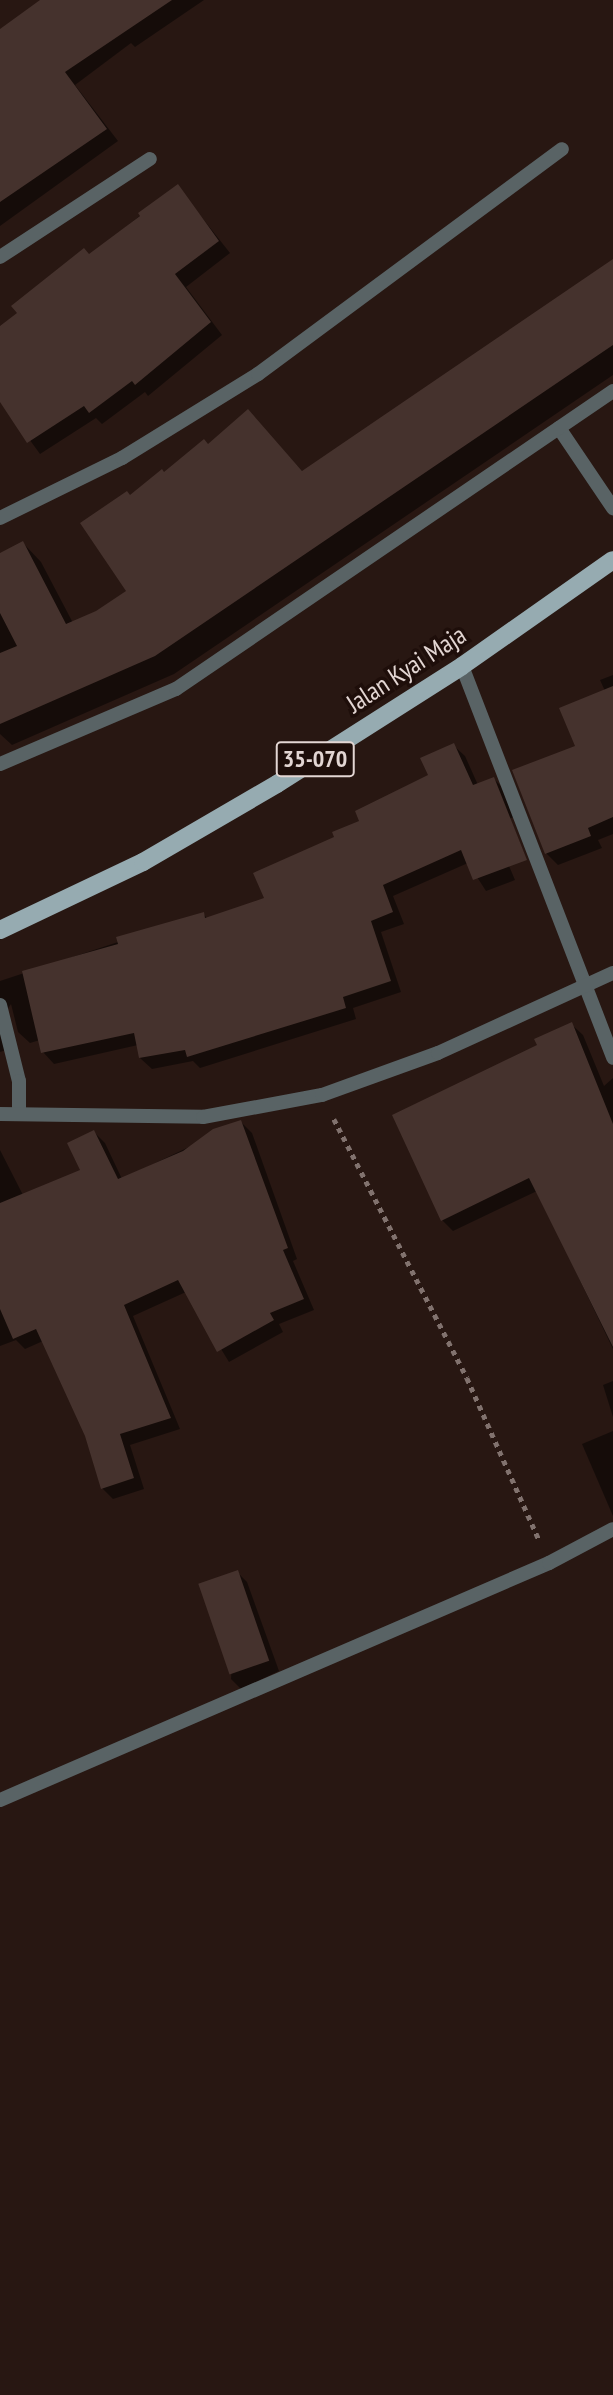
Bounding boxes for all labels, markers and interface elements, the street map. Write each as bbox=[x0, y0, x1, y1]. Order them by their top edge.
street label: Jalan Kyai Maja bbox=[340, 619, 472, 719]
road number: 35-070 bbox=[275, 738, 355, 780]

